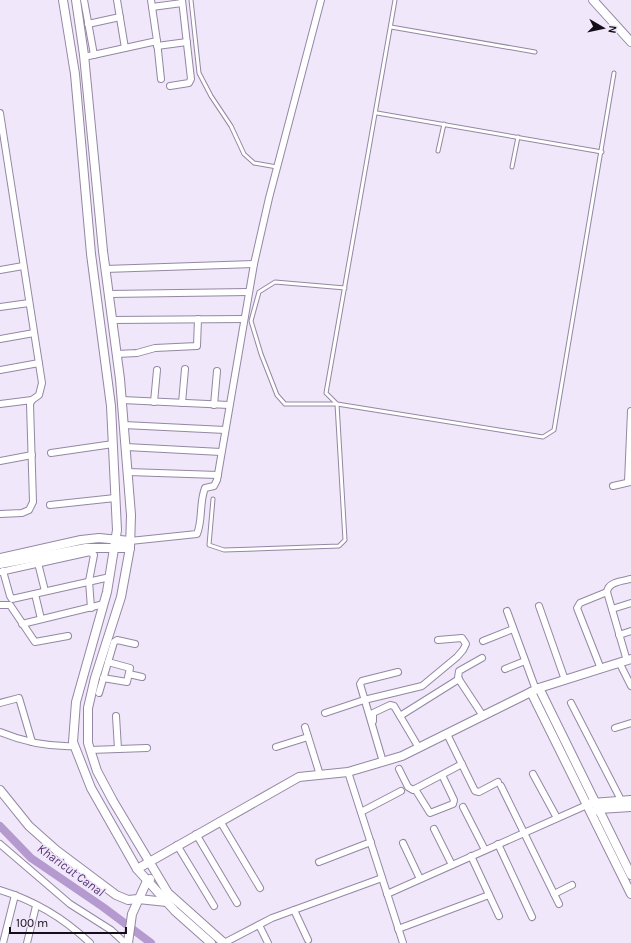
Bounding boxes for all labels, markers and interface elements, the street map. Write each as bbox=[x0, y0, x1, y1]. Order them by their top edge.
north arrow bbox=[583, 8, 623, 48]
text: N bbox=[605, 25, 619, 34]
water label: Kharicut Canal bbox=[34, 841, 108, 899]
scale bar bbox=[10, 909, 126, 935]
text: 100 m bbox=[16, 916, 48, 930]

